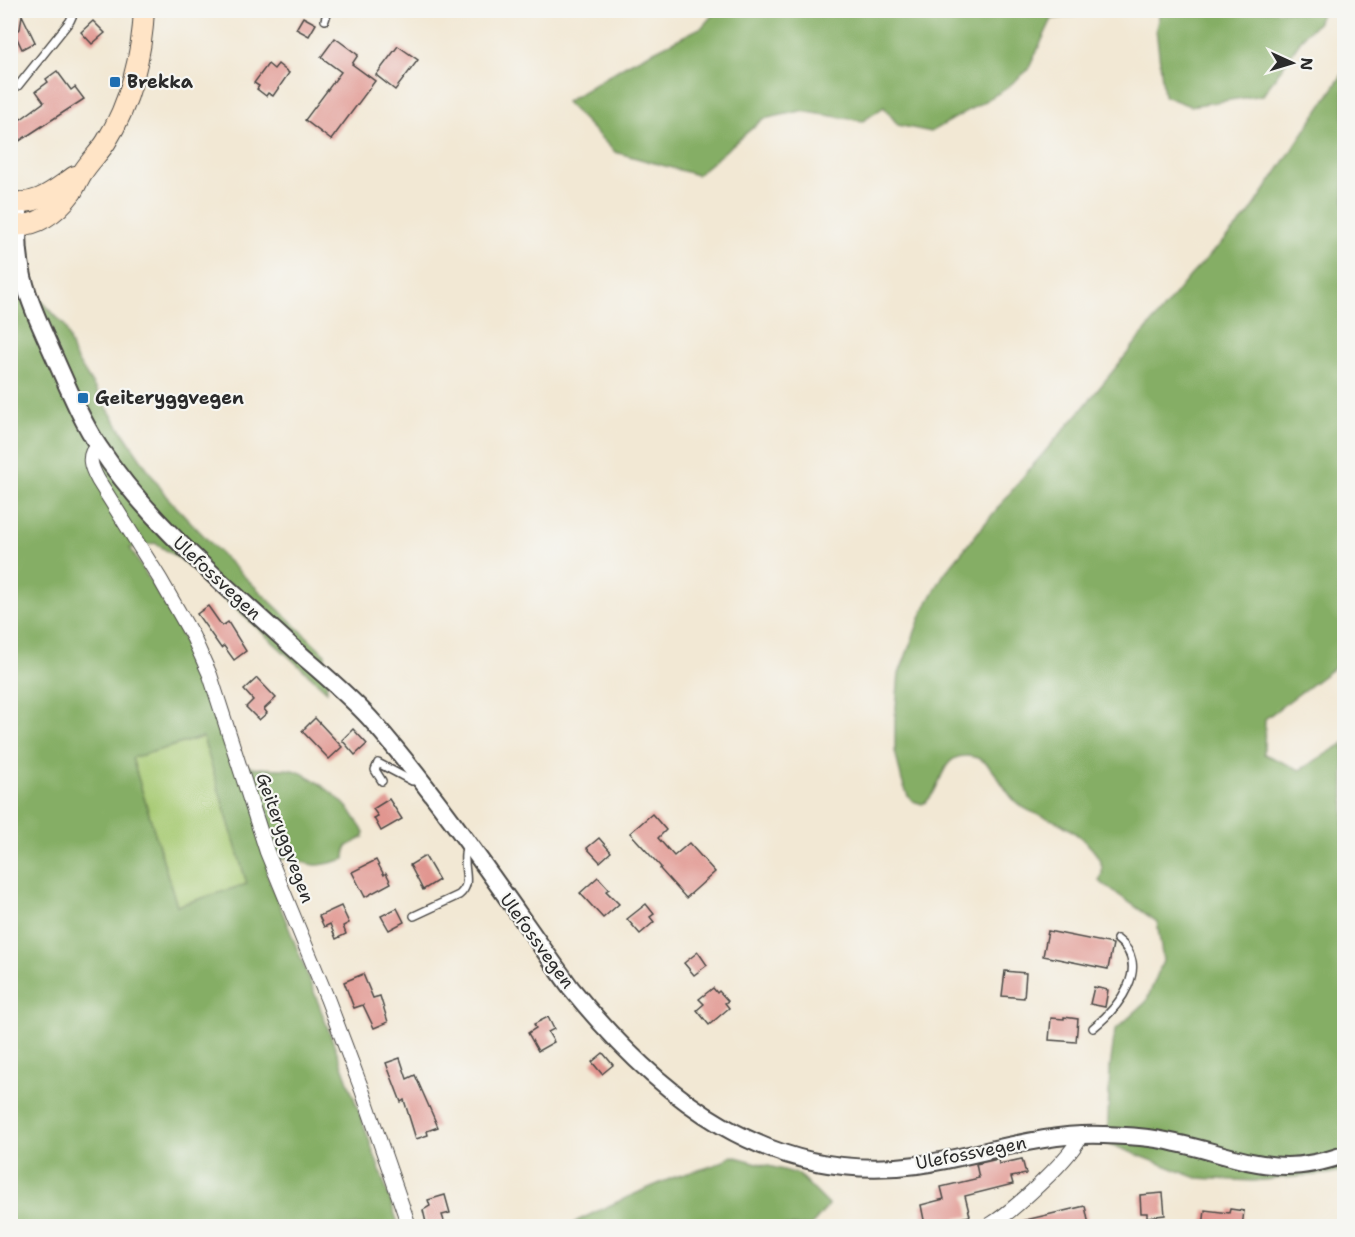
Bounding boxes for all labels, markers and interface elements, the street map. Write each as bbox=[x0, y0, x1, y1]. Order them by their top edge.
north arrow bbox=[1262, 33, 1322, 93]
text: N bbox=[1296, 57, 1317, 71]
place label: Brekka bbox=[127, 70, 194, 94]
marker: Brekka bbox=[108, 75, 122, 89]
place label: Geiteryggvegen bbox=[95, 386, 244, 410]
marker: Geiteryggvegen bbox=[76, 391, 90, 405]
street label: Ulefossvegen bbox=[168, 531, 266, 625]
street label: Geiteryggvegen bbox=[250, 770, 320, 906]
street label: Ulefossvegen bbox=[494, 889, 580, 993]
street label: Ulefossvegen bbox=[914, 1131, 1028, 1175]

